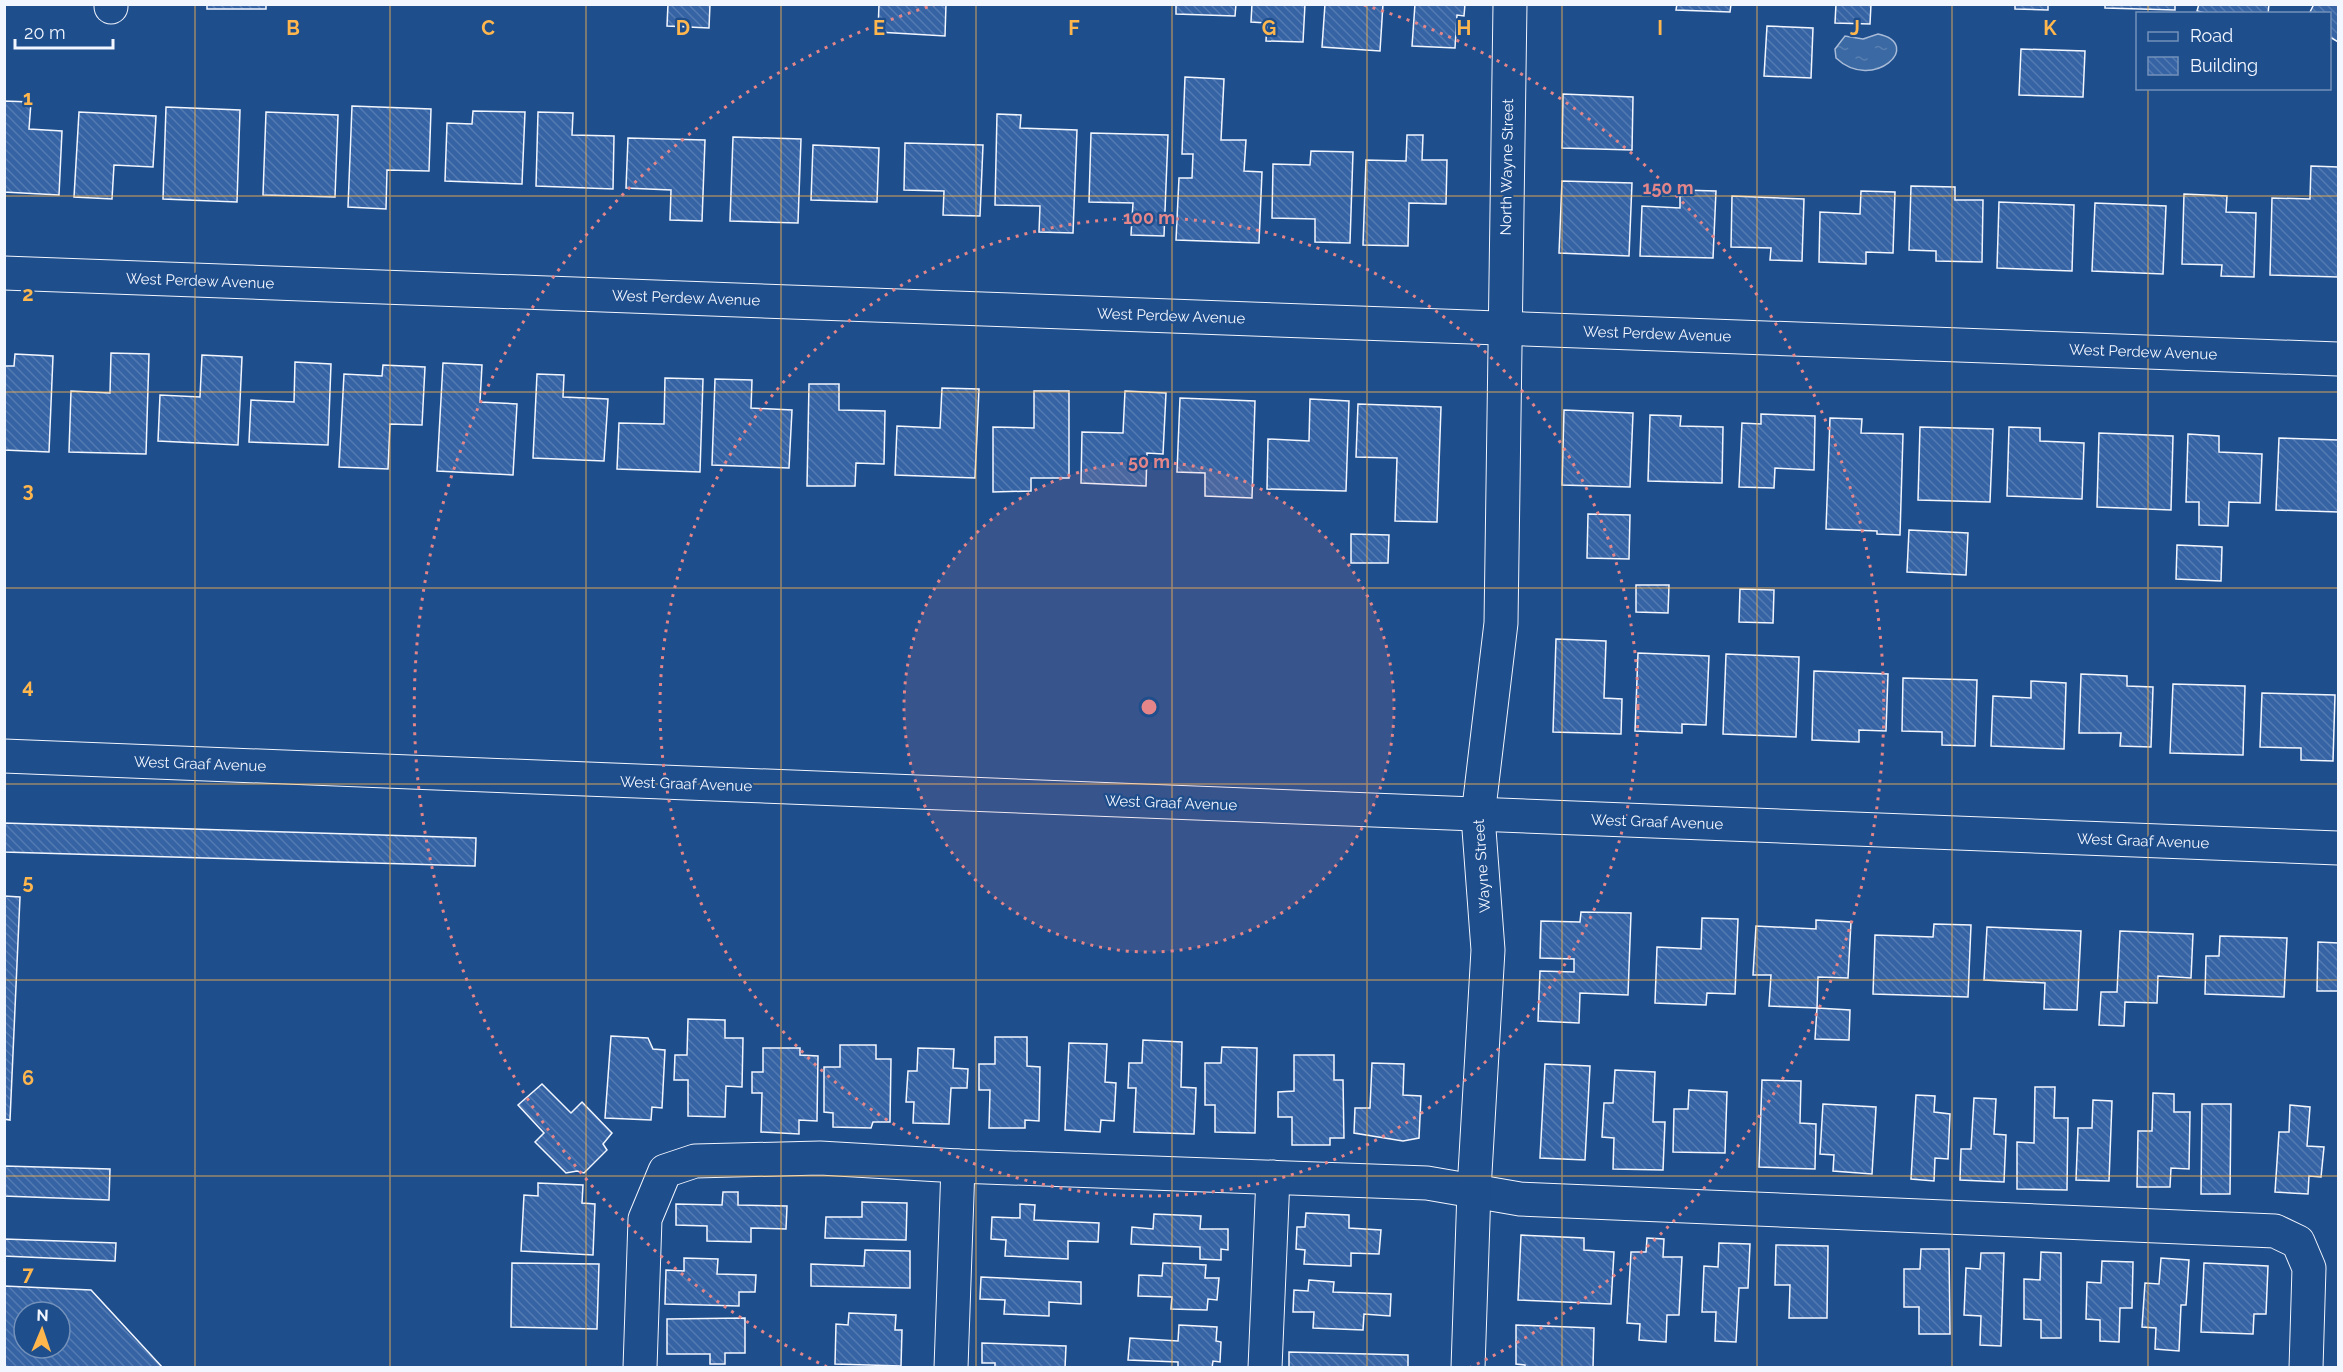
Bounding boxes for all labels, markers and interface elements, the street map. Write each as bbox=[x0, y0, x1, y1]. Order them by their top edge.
scale bar bbox=[15, 12, 112, 50]
legend bbox=[2136, 12, 2331, 90]
text: B bbox=[286, 16, 300, 40]
text: C bbox=[481, 16, 495, 40]
text: D bbox=[676, 16, 690, 40]
text: E bbox=[873, 16, 885, 40]
text: F bbox=[1068, 16, 1080, 40]
text: G bbox=[1262, 16, 1276, 40]
text: H bbox=[1457, 16, 1471, 40]
text: I bbox=[1657, 16, 1663, 40]
text: J bbox=[1850, 16, 1860, 40]
text: K bbox=[2043, 16, 2057, 40]
text: 20 m bbox=[24, 22, 66, 43]
text: Road bbox=[2190, 25, 2233, 46]
text: Building bbox=[2190, 55, 2258, 76]
text: 1 bbox=[23, 86, 33, 110]
street label: North Wayne Street bbox=[1497, 99, 1517, 235]
text: 150 m bbox=[1643, 177, 1694, 198]
text: 100 m bbox=[1123, 207, 1175, 228]
street label: West Perdew Avenue bbox=[126, 269, 275, 293]
text: 2 bbox=[22, 282, 34, 306]
street label: West Perdew Avenue bbox=[612, 286, 761, 310]
street label: West Perdew Avenue bbox=[1097, 304, 1246, 328]
street label: West Perdew Avenue bbox=[1583, 322, 1732, 346]
street label: West Perdew Avenue bbox=[2069, 340, 2218, 364]
text: 50 m bbox=[1128, 451, 1170, 472]
text: 3 bbox=[22, 478, 34, 502]
text: 4 bbox=[22, 674, 34, 698]
centre of rings bbox=[1139, 697, 1159, 717]
street label: West Graaf Avenue bbox=[133, 753, 267, 775]
street label: West Graaf Avenue bbox=[619, 773, 753, 795]
street label: West Graaf Avenue bbox=[1104, 792, 1238, 814]
street label: West Graaf Avenue bbox=[1590, 811, 1724, 833]
street label: Wayne Street bbox=[1470, 819, 1494, 913]
street label: West Graaf Avenue bbox=[2076, 830, 2210, 852]
text: 5 bbox=[22, 870, 34, 894]
text: 6 bbox=[22, 1066, 34, 1090]
text: 7 bbox=[22, 1262, 34, 1286]
north arrow bbox=[12, 1300, 72, 1360]
text: N bbox=[36, 1306, 49, 1325]

